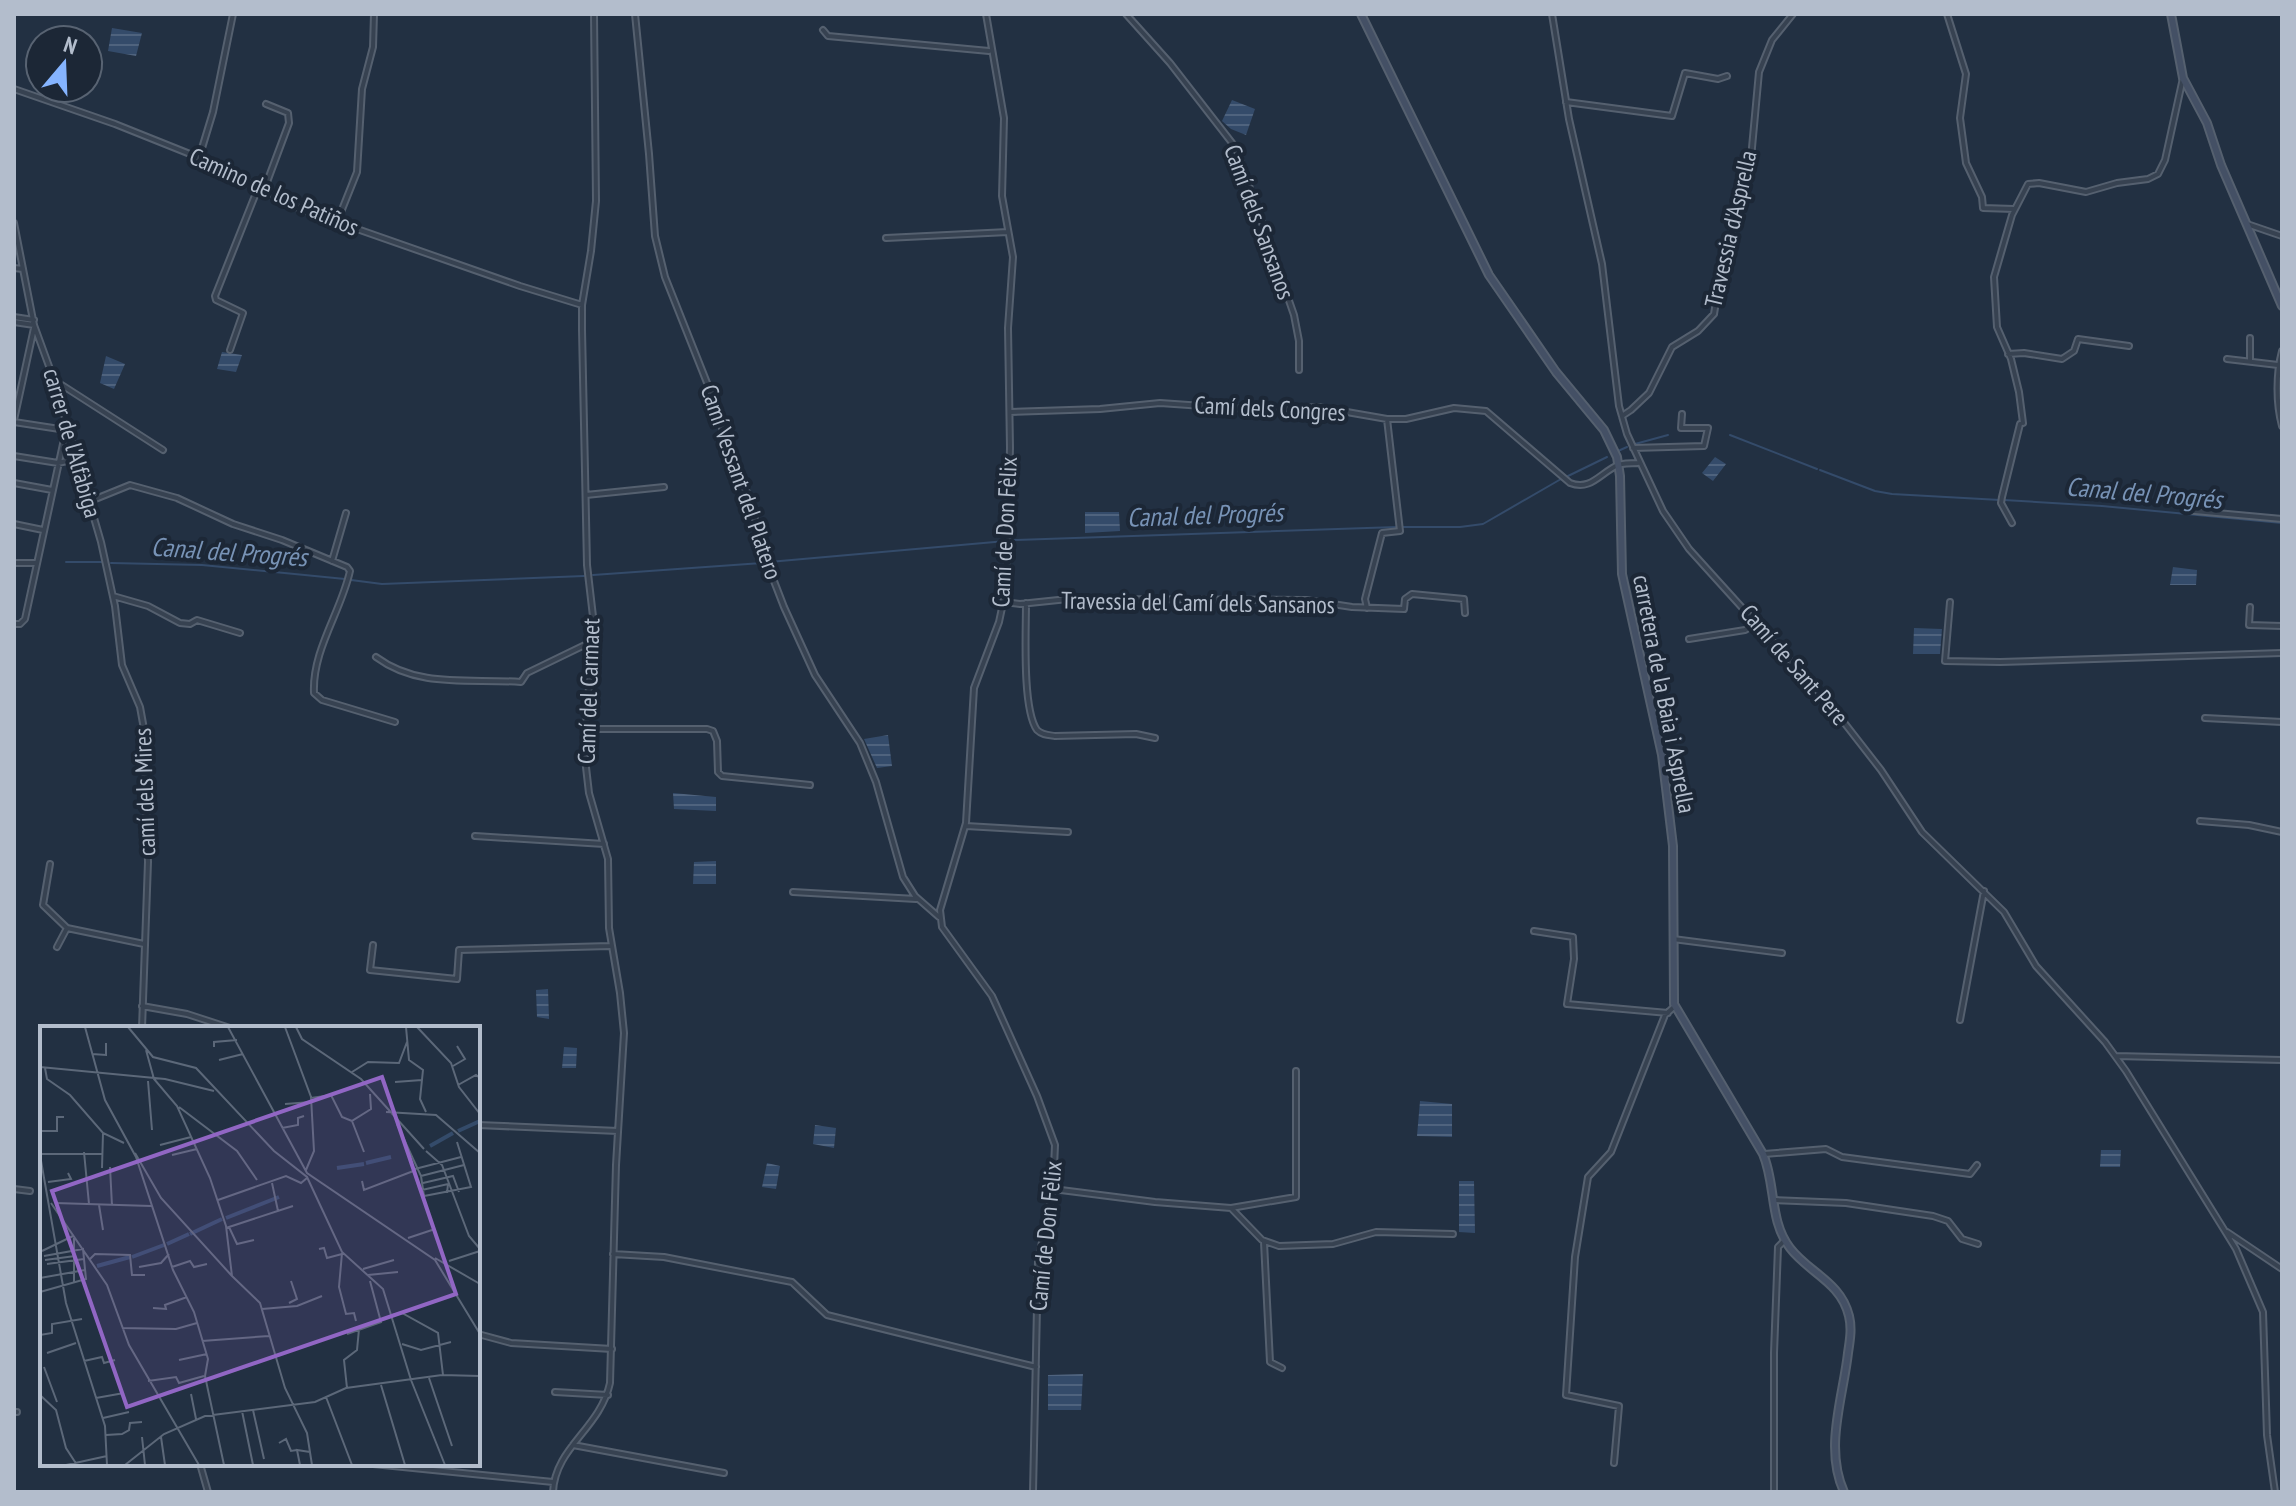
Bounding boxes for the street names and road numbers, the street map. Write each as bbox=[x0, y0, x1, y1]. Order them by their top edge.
street label: Camino de los Patiños bbox=[185, 140, 364, 243]
street label: Camí dels Sansanos bbox=[1217, 140, 1302, 303]
street label: Travessia d'Asprella bbox=[1697, 148, 1764, 310]
street label: carrer de l'Alfàbiga bbox=[36, 365, 109, 521]
street label: Camí Vessant del Platero bbox=[694, 380, 789, 583]
street label: Camí dels Congres bbox=[1194, 389, 1346, 428]
street label: Camí de Don Fèlix bbox=[985, 456, 1024, 608]
street label: carretera de la Baia i Asprella bbox=[1626, 572, 1703, 816]
street label: Travessia del Camí dels Sansanos bbox=[1061, 585, 1335, 620]
street label: Camí de Sant Pere bbox=[1733, 598, 1855, 732]
street label: Camí del Carmaet bbox=[570, 617, 607, 764]
street label: camí dels Mires bbox=[127, 727, 162, 857]
street label: Camí de Don Fèlix bbox=[1022, 1159, 1069, 1313]

